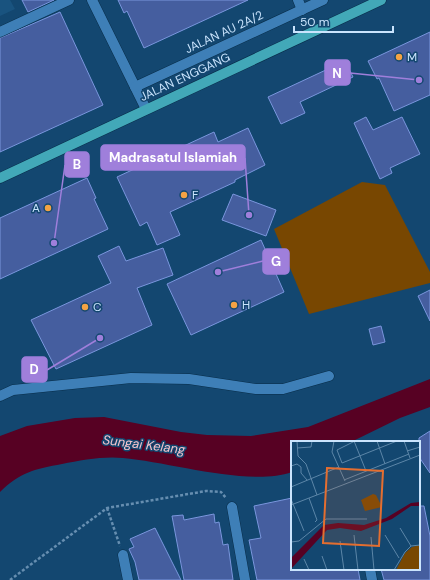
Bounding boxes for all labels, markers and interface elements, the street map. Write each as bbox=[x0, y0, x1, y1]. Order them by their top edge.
street label: JALAN AU 2A/2 bbox=[182, 7, 266, 57]
scale bar bbox=[294, 8, 393, 34]
text: 50 m bbox=[300, 14, 329, 30]
street label: JALAN ENGGANG bbox=[137, 49, 233, 105]
place label: M bbox=[407, 49, 417, 65]
marker: M bbox=[394, 52, 404, 62]
callout: N bbox=[325, 60, 350, 85]
text: N bbox=[332, 65, 342, 82]
callout: Madrasatul Islamiah bbox=[101, 145, 245, 170]
text: Madrasatul Islamiah bbox=[109, 149, 237, 166]
callout: B bbox=[65, 152, 89, 177]
text: B bbox=[73, 156, 81, 173]
place label: F bbox=[192, 187, 199, 203]
marker: F bbox=[179, 190, 189, 200]
place label: A bbox=[32, 200, 40, 216]
marker: A bbox=[43, 203, 53, 213]
callout: G bbox=[263, 249, 289, 274]
text: G bbox=[271, 253, 281, 270]
place label: H bbox=[242, 297, 250, 313]
place label: C bbox=[93, 299, 102, 315]
marker: H bbox=[229, 300, 239, 310]
marker: C bbox=[80, 302, 90, 312]
callout: D bbox=[22, 357, 47, 382]
text: D bbox=[29, 361, 39, 378]
water label: Sungai Kelang bbox=[102, 431, 187, 458]
inset map bbox=[291, 441, 420, 570]

